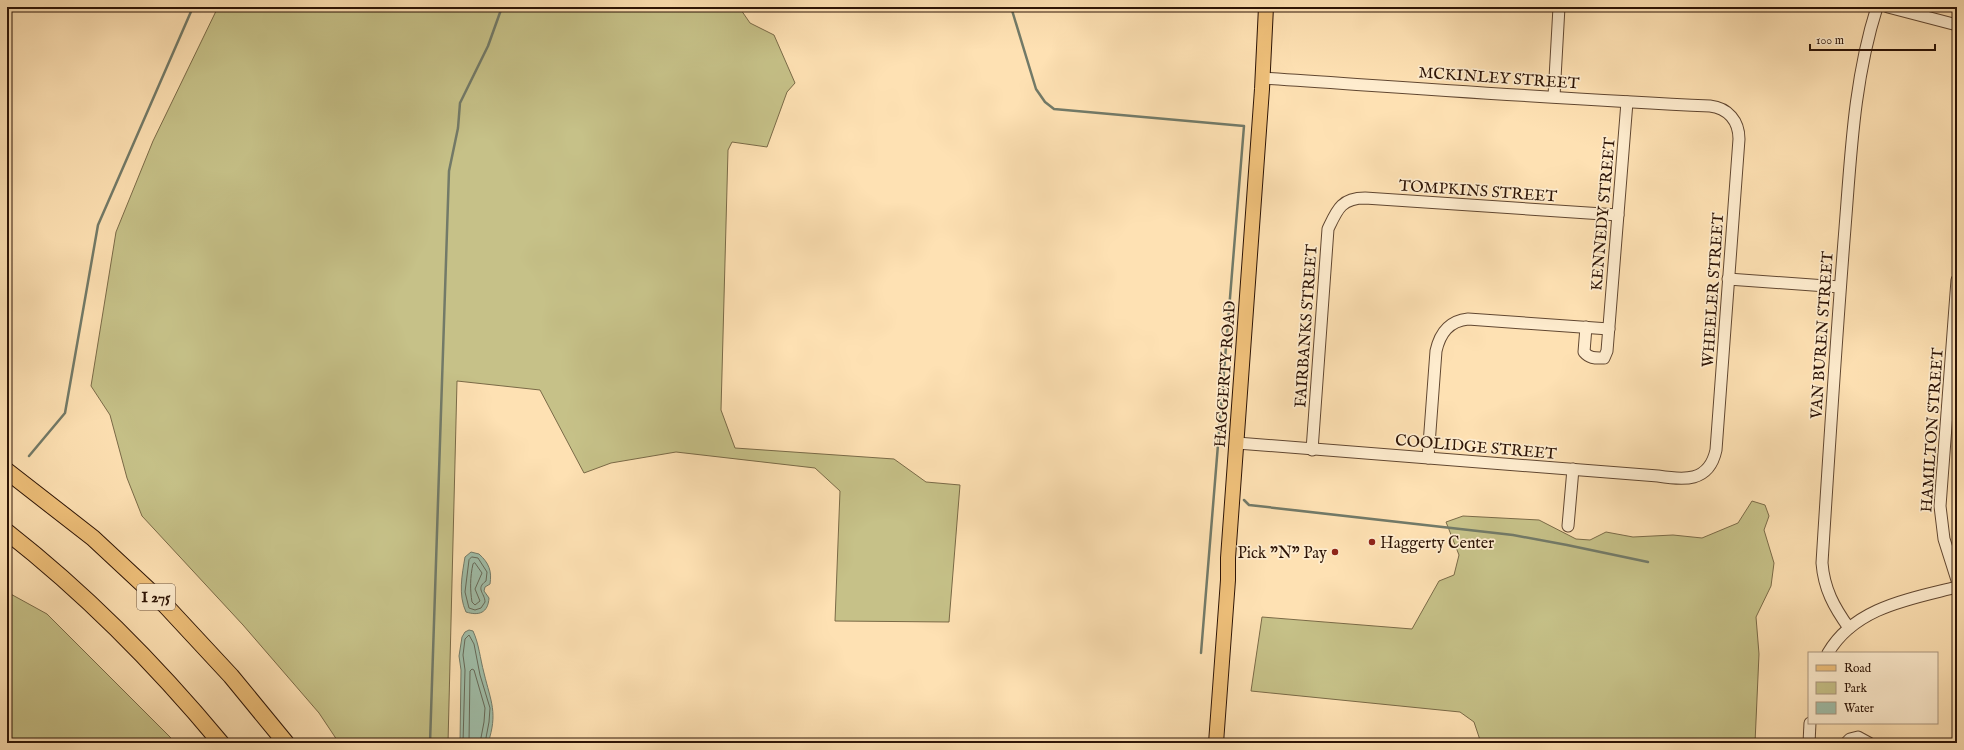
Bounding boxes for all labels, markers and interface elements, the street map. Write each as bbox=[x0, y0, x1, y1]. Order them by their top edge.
scale bar bbox=[1810, 26, 1935, 52]
text: 100 m bbox=[1816, 33, 1844, 48]
street label: MCKINLEY STREET bbox=[1418, 63, 1580, 95]
street label: KENNEDY STREET bbox=[1587, 136, 1621, 292]
street label: TOMPKINS STREET bbox=[1398, 176, 1558, 208]
street label: WHEELER STREET bbox=[1699, 212, 1729, 368]
street label: FAIRBANKS STREET bbox=[1291, 243, 1323, 409]
street label: VAN BUREN STREET bbox=[1807, 250, 1839, 421]
street label: HAGGERTY ROAD bbox=[1211, 300, 1241, 448]
street label: HAMILTON STREET bbox=[1917, 347, 1949, 513]
street label: COOLIDGE STREET bbox=[1394, 431, 1558, 465]
place label: Haggerty Center bbox=[1380, 534, 1494, 554]
marker: Haggerty Center bbox=[1367, 537, 1377, 547]
place label: Pick "N" Pay bbox=[1238, 544, 1327, 564]
marker: Pick "N" Pay bbox=[1330, 547, 1340, 557]
road number: I 275 bbox=[137, 584, 175, 610]
legend bbox=[1808, 652, 1938, 724]
text: Road bbox=[1844, 661, 1872, 676]
text: Park bbox=[1844, 681, 1867, 696]
text: Water bbox=[1844, 701, 1875, 716]

